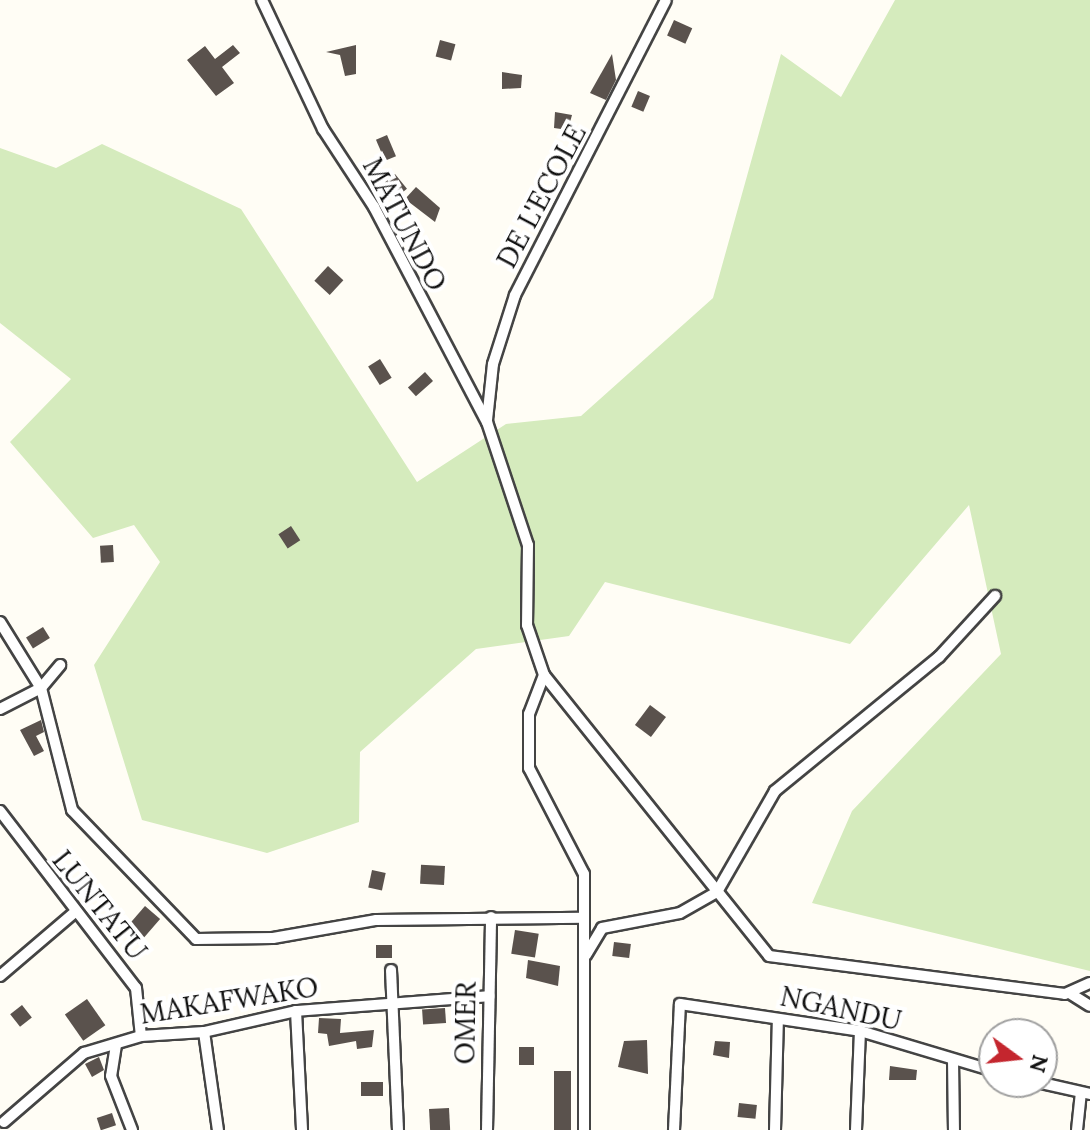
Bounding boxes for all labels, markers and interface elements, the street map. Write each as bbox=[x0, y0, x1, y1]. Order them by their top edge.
street label: DE L'ECOLE bbox=[489, 119, 593, 273]
street label: MATUNDO bbox=[356, 152, 454, 296]
street label: LUNTATU bbox=[46, 843, 154, 967]
street label: MAKAFWAKO bbox=[137, 969, 321, 1031]
street label: NGANDU bbox=[777, 979, 905, 1037]
street label: OMER bbox=[447, 981, 483, 1065]
north arrow bbox=[978, 1018, 1058, 1098]
text: N bbox=[1024, 1052, 1055, 1076]

